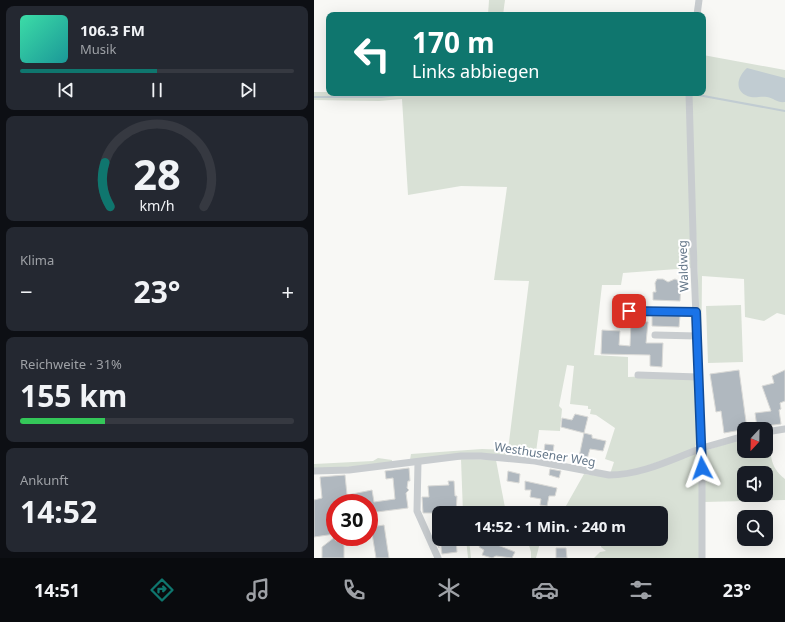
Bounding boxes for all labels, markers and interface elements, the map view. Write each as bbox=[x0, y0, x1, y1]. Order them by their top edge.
text: 106.3 FM bbox=[80, 20, 145, 40]
text: 170 m bbox=[412, 23, 495, 61]
icon: left bbox=[346, 28, 398, 80]
text: Musik bbox=[80, 40, 116, 58]
text: Links abbiegen bbox=[412, 59, 540, 83]
icon: previous bbox=[55, 79, 77, 101]
icon: pause bbox=[146, 79, 168, 101]
icon: next bbox=[237, 79, 259, 101]
text: 28 bbox=[133, 145, 181, 201]
text: km/h bbox=[139, 195, 175, 214]
street label: Waldweg bbox=[674, 240, 692, 292]
text: Klima bbox=[20, 251, 54, 269]
text: 23° bbox=[133, 271, 181, 312]
text: − bbox=[20, 276, 33, 306]
text: + bbox=[281, 276, 294, 306]
pin bbox=[612, 294, 646, 328]
icon: arrive bbox=[618, 300, 640, 322]
text: Reichweite · 31% bbox=[20, 355, 122, 373]
text: 155 km bbox=[20, 375, 127, 416]
north arrow bbox=[737, 422, 773, 458]
map controls bbox=[737, 422, 773, 546]
street label: Westhusener Weg bbox=[493, 438, 597, 470]
position arrow bbox=[681, 447, 723, 489]
button: sound bbox=[737, 466, 773, 502]
text: Ankunft bbox=[20, 471, 69, 489]
text: 14:52 bbox=[20, 491, 97, 532]
speed limit sign: 30 bbox=[326, 494, 378, 546]
button: search bbox=[737, 510, 773, 546]
text: 14:52 · 1 Min. · 240 m bbox=[474, 516, 626, 536]
icon: directions bbox=[148, 576, 176, 604]
icon: music bbox=[244, 576, 272, 604]
icon: phone bbox=[340, 576, 368, 604]
icon: climate bbox=[435, 576, 463, 604]
icon: car bbox=[531, 576, 559, 604]
icon: filters bbox=[627, 576, 655, 604]
text: 14:51 bbox=[34, 578, 80, 602]
text: 23° bbox=[723, 578, 751, 602]

